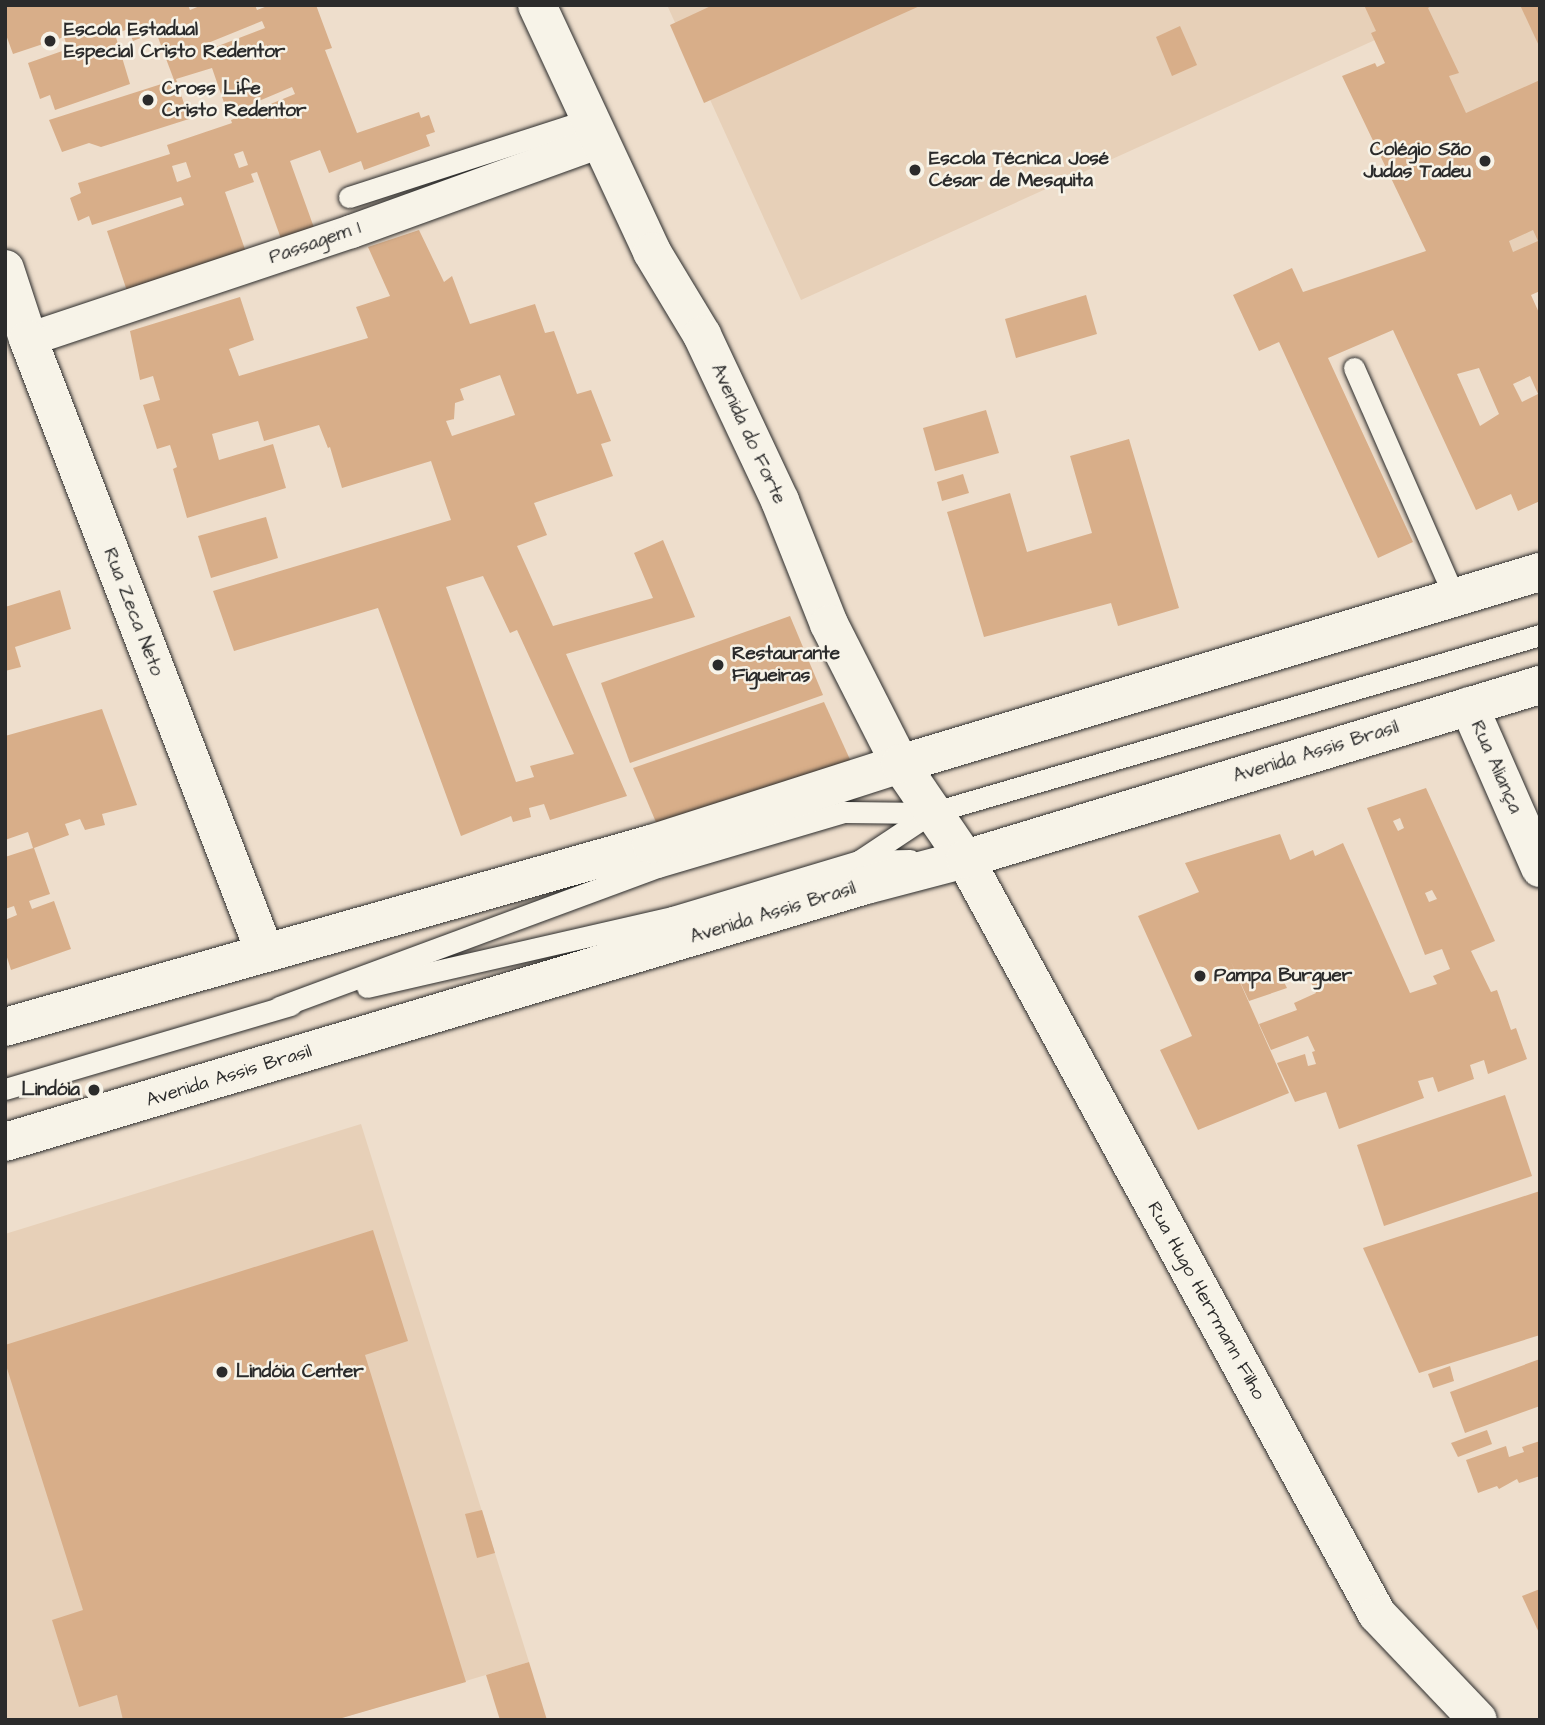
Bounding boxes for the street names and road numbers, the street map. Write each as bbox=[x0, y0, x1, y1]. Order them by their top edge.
street label: Passagem 1 bbox=[266, 217, 364, 269]
street label: Avenida do Forte bbox=[706, 360, 790, 508]
street label: Rua Zeca Neto bbox=[98, 545, 168, 679]
street label: Avenida Assis Brasil bbox=[1230, 716, 1402, 788]
street label: Rua Aliança bbox=[1465, 717, 1527, 817]
street label: Avenida Assis Brasil bbox=[687, 877, 859, 949]
street label: Avenida Assis Brasil bbox=[143, 1040, 315, 1112]
street label: Rua Hugo Herrmann Filho bbox=[1142, 1198, 1270, 1404]

